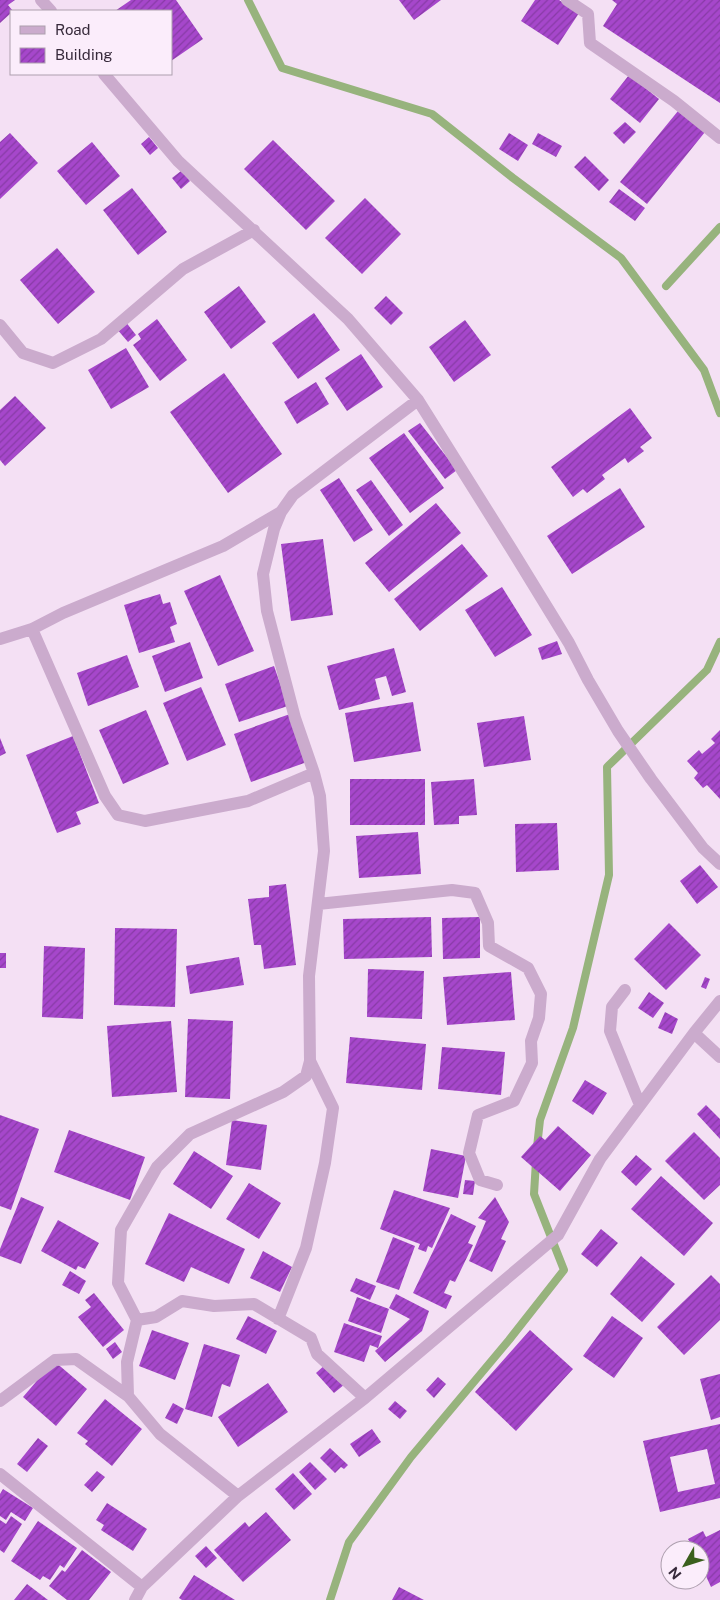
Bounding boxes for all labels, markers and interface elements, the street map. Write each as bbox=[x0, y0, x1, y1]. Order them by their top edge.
legend bbox=[10, 10, 172, 75]
text: Road bbox=[55, 21, 91, 38]
text: Building bbox=[55, 46, 113, 63]
north arrow bbox=[660, 1540, 710, 1590]
text: N bbox=[665, 1564, 685, 1582]

